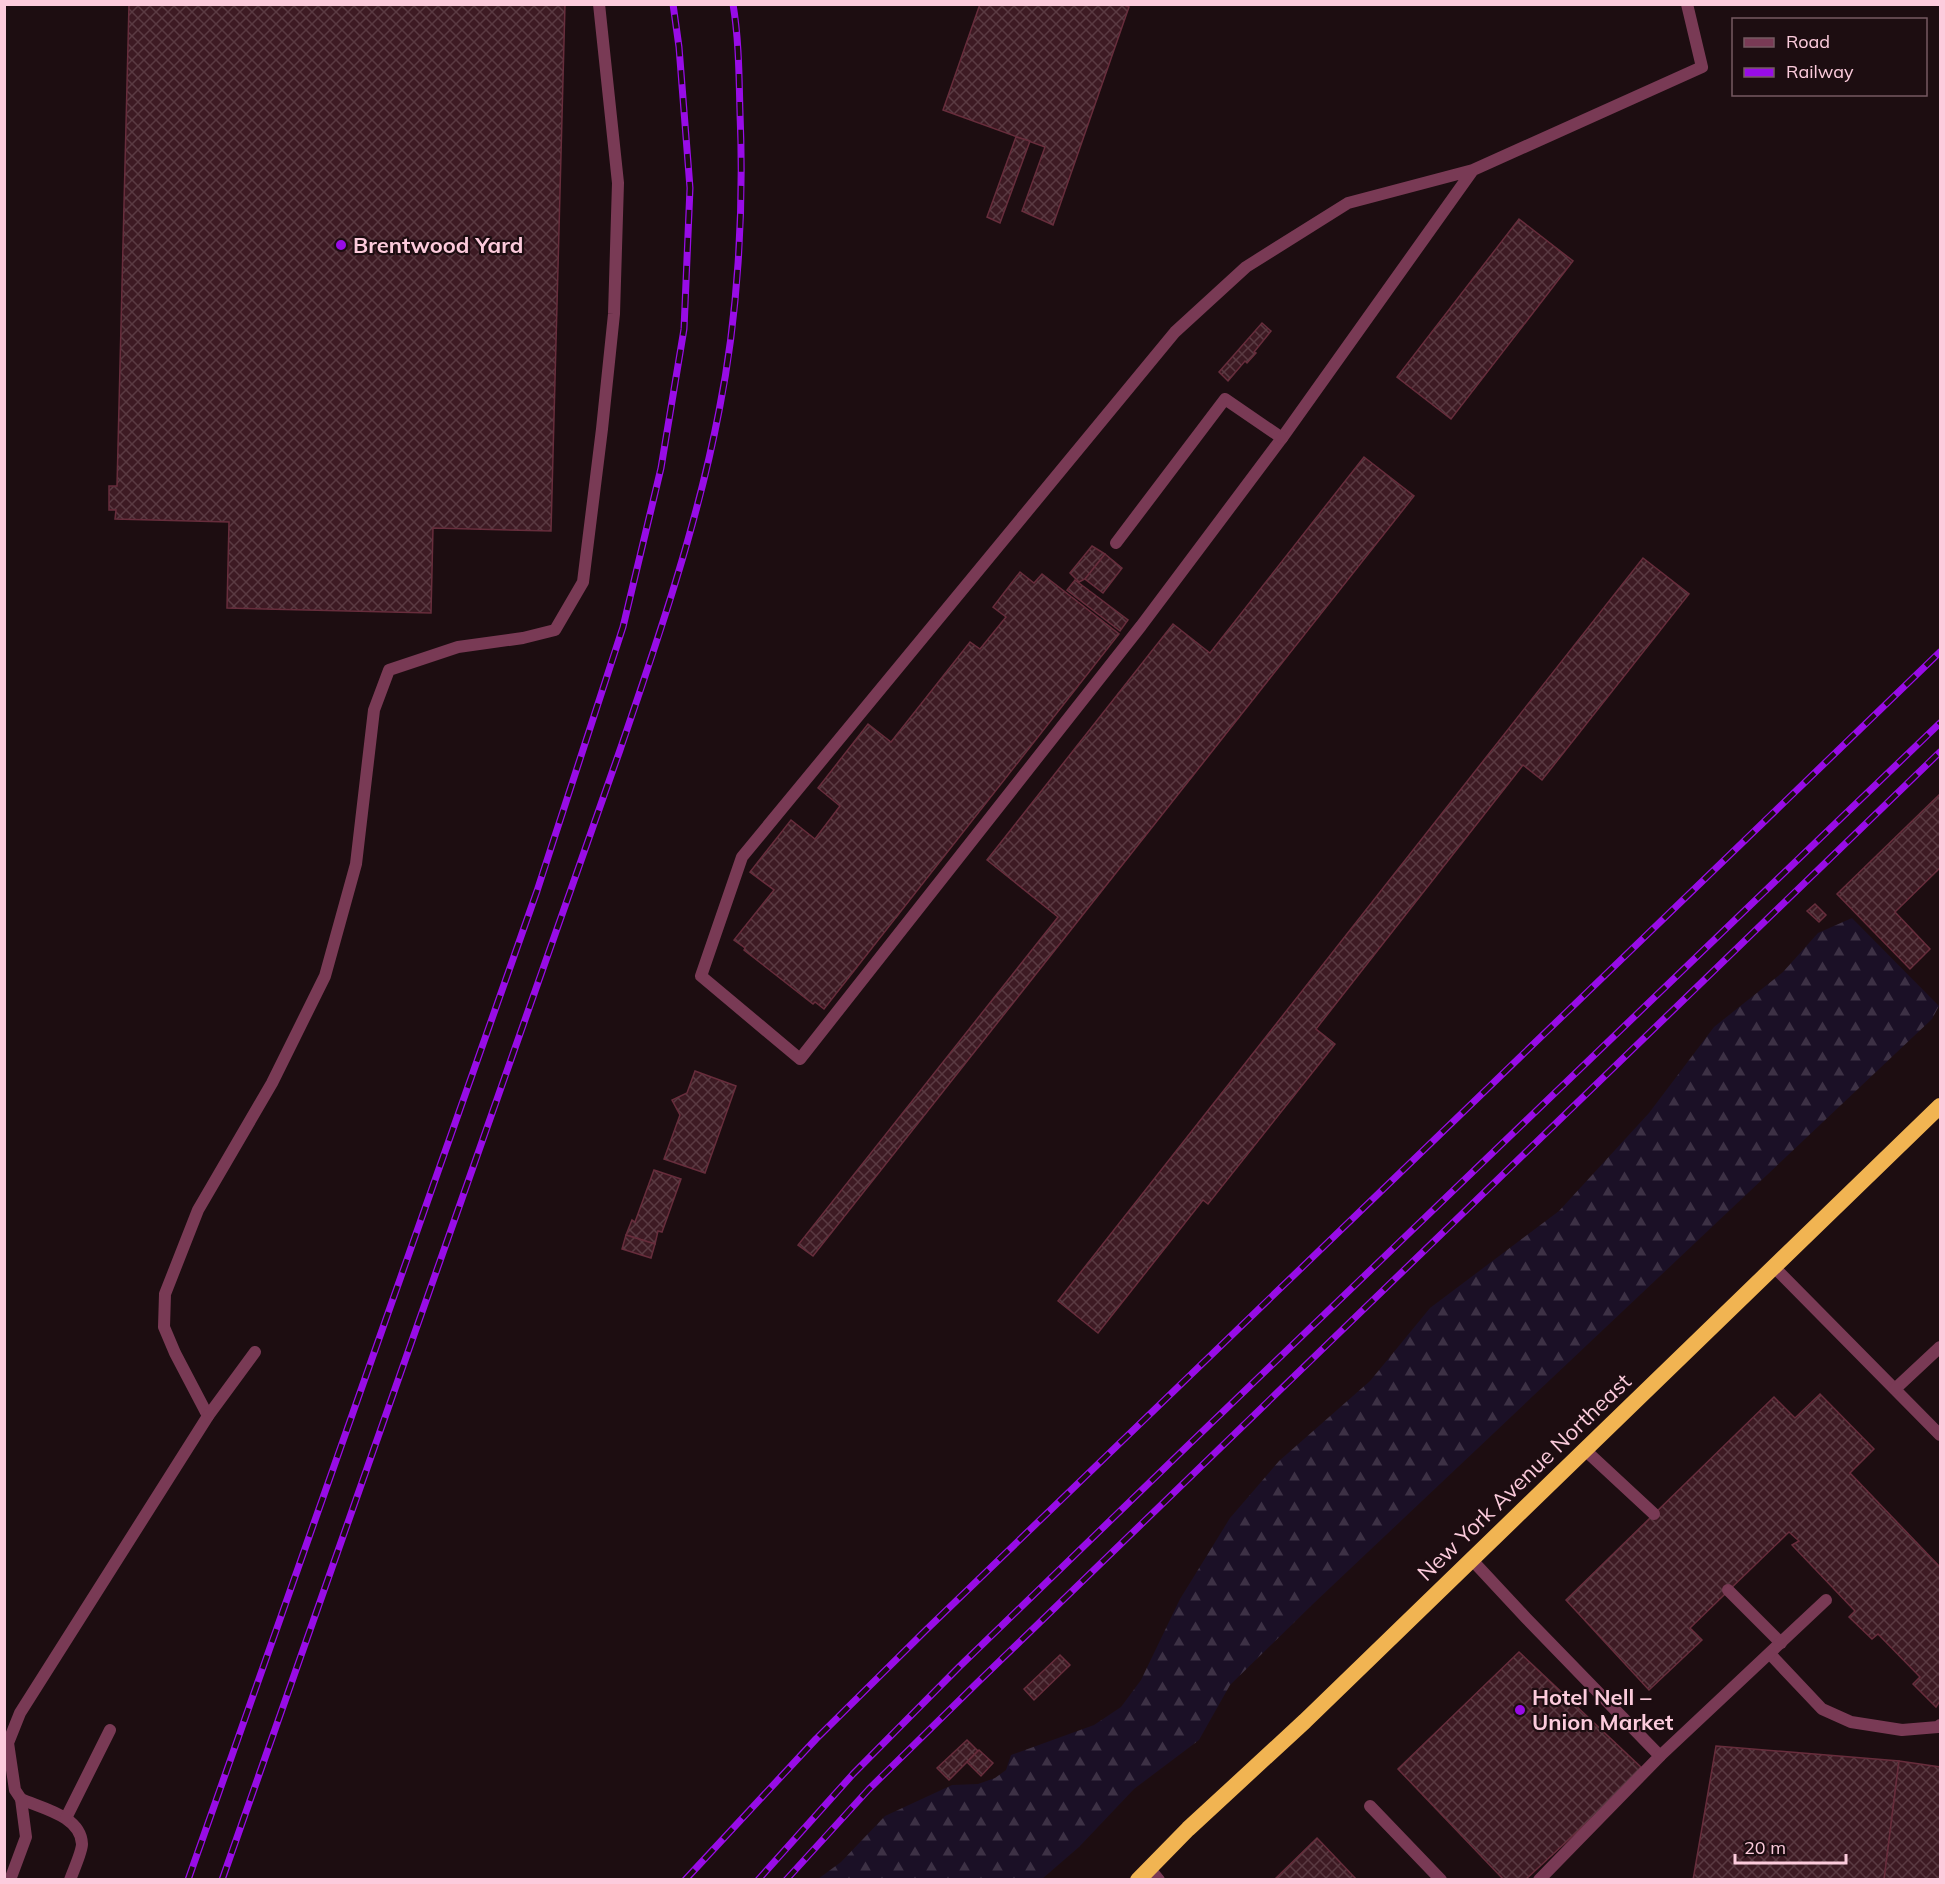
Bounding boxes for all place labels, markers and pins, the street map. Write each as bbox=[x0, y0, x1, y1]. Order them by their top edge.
place label: Brentwood Yard bbox=[353, 231, 523, 259]
marker: Brentwood Yard bbox=[334, 238, 348, 252]
place label: Hotel Nell – Union Market bbox=[1532, 1683, 1673, 1736]
marker: Hotel Nell – Union Market bbox=[1513, 1703, 1527, 1717]

